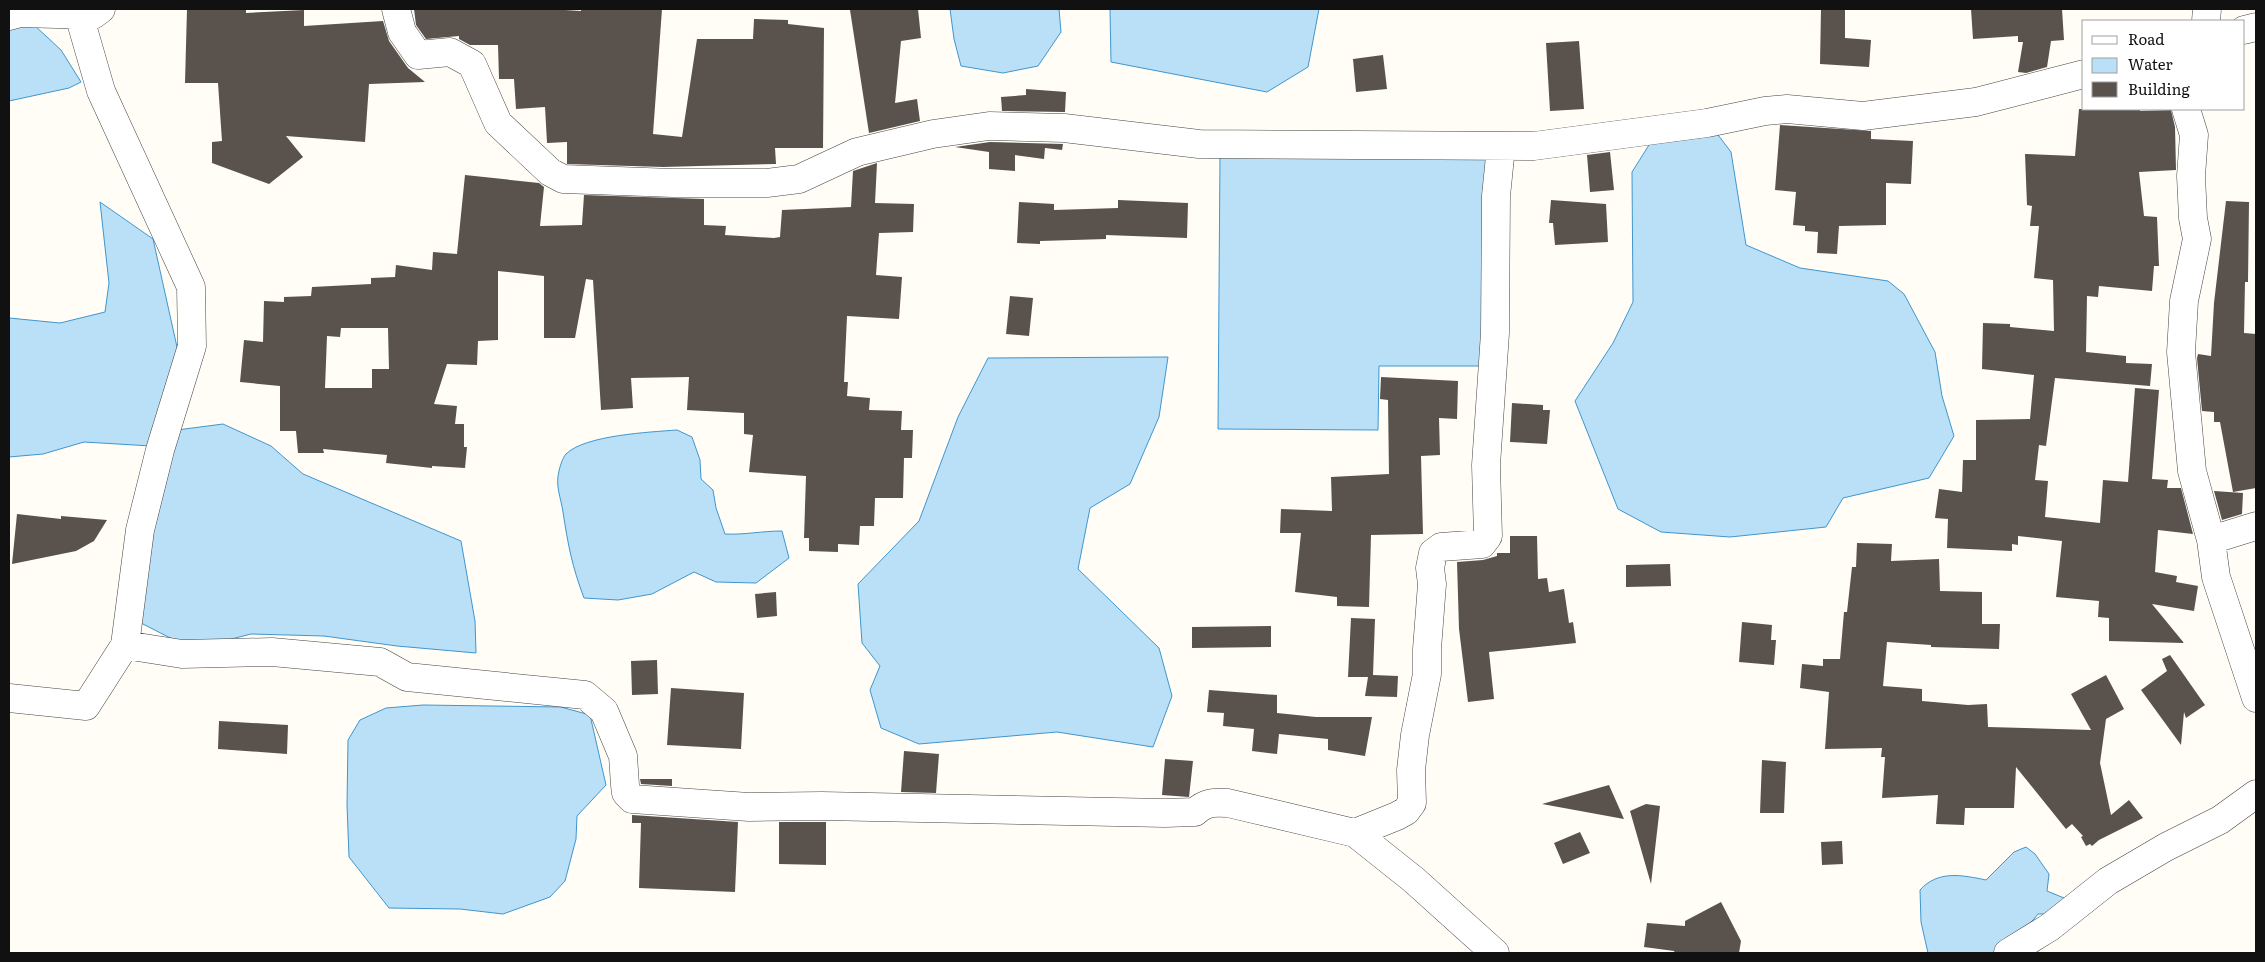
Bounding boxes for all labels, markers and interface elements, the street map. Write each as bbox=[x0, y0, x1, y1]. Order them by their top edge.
legend bbox=[2082, 20, 2245, 110]
text: Road bbox=[2128, 27, 2164, 50]
text: Water bbox=[2128, 52, 2173, 75]
text: Building bbox=[2128, 77, 2190, 100]

